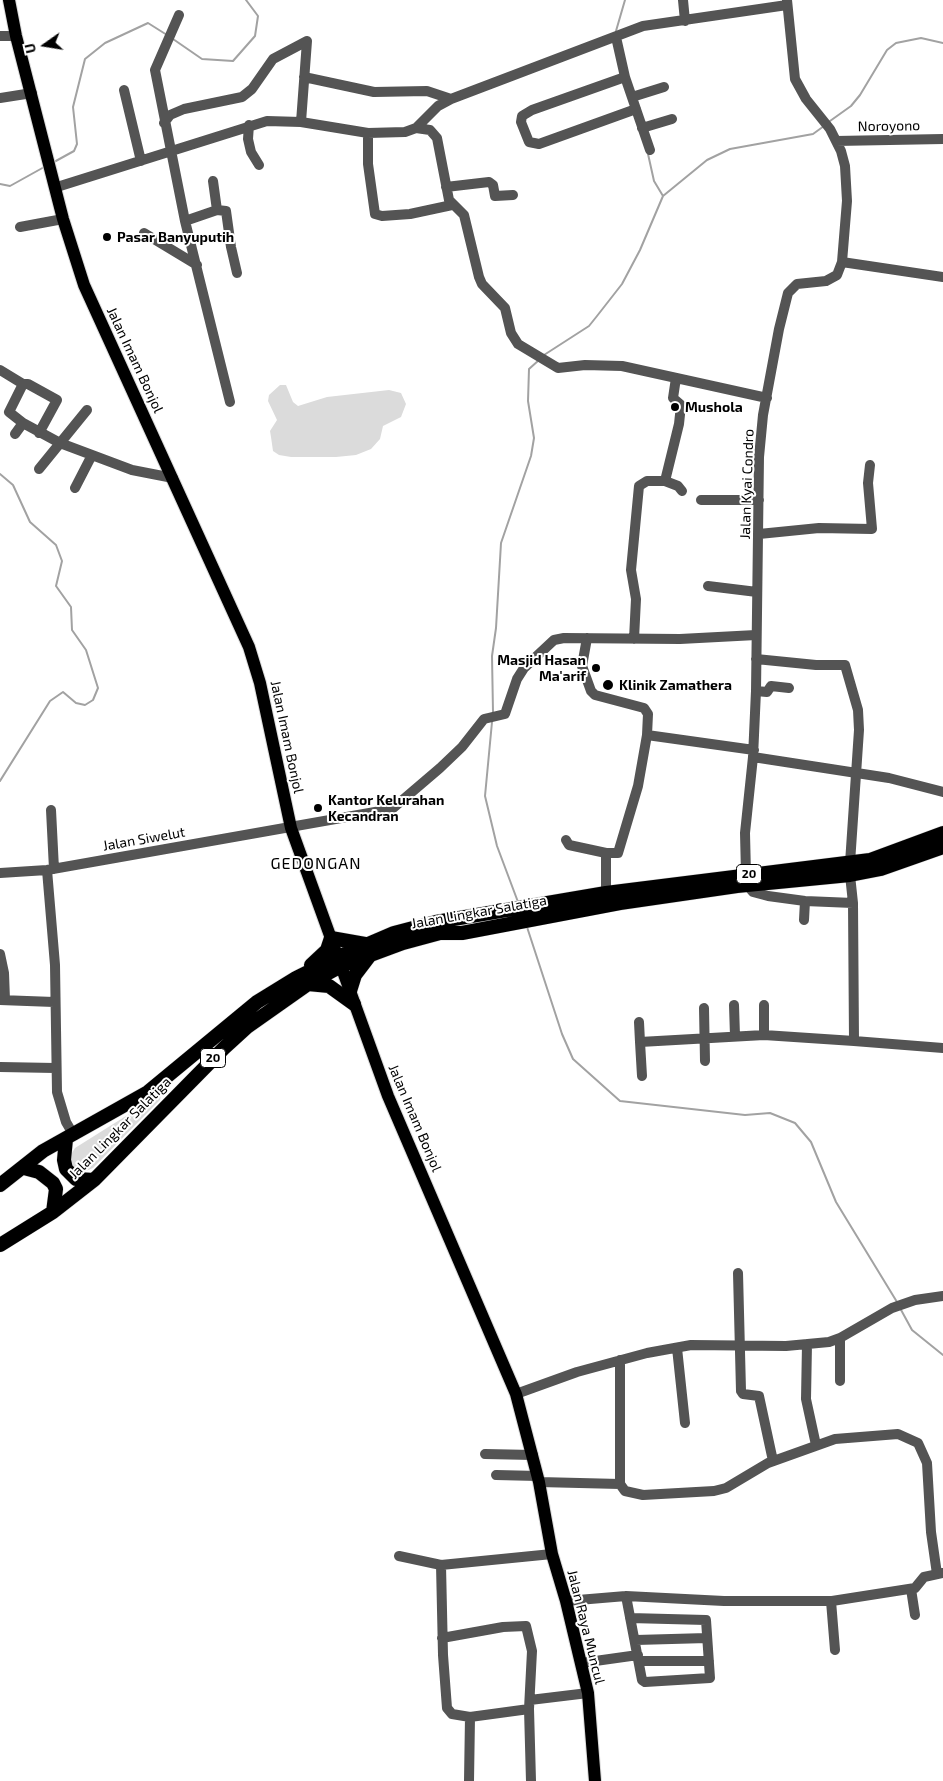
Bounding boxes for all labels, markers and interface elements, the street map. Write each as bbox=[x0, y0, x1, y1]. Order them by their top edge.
north arrow bbox=[20, 20, 70, 70]
text: U bbox=[21, 42, 39, 55]
street label: Noroyono bbox=[858, 117, 920, 135]
place label: Pasar Banyuputih bbox=[117, 229, 234, 245]
marker: Pasar Banyuputih bbox=[101, 231, 113, 243]
street label: Jalan Imam Bonjol bbox=[103, 304, 167, 416]
place label: Mushola bbox=[685, 399, 743, 415]
marker: Mushola bbox=[669, 401, 681, 413]
street label: Jalan Kyai Condro bbox=[737, 428, 757, 540]
place label: Masjid Hasan Ma'arif bbox=[497, 652, 586, 684]
marker: Masjid Hasan Ma'arif bbox=[590, 662, 602, 674]
place label: Klinik Zamathera bbox=[619, 677, 732, 693]
marker: Klinik Zamathera bbox=[601, 678, 615, 692]
street label: Jalan Imam Bonjol bbox=[267, 679, 307, 795]
place label: Kantor Kelurahan Kecandran bbox=[328, 792, 444, 824]
marker: Kantor Kelurahan Kecandran bbox=[312, 802, 324, 814]
street label: Jalan Siwelut bbox=[101, 823, 187, 855]
district label: GEDONGAN bbox=[270, 854, 362, 874]
road number: 20 bbox=[736, 864, 762, 884]
street label: Jalan Lingkar Salatiga bbox=[410, 892, 548, 932]
road number: 20 bbox=[200, 1048, 226, 1068]
street label: Jalan Imam Bonjol bbox=[385, 1062, 445, 1174]
street label: Jalan Lingkar Salatiga bbox=[66, 1074, 174, 1182]
street label: Jalan Raya Muncul bbox=[564, 1568, 608, 1686]

